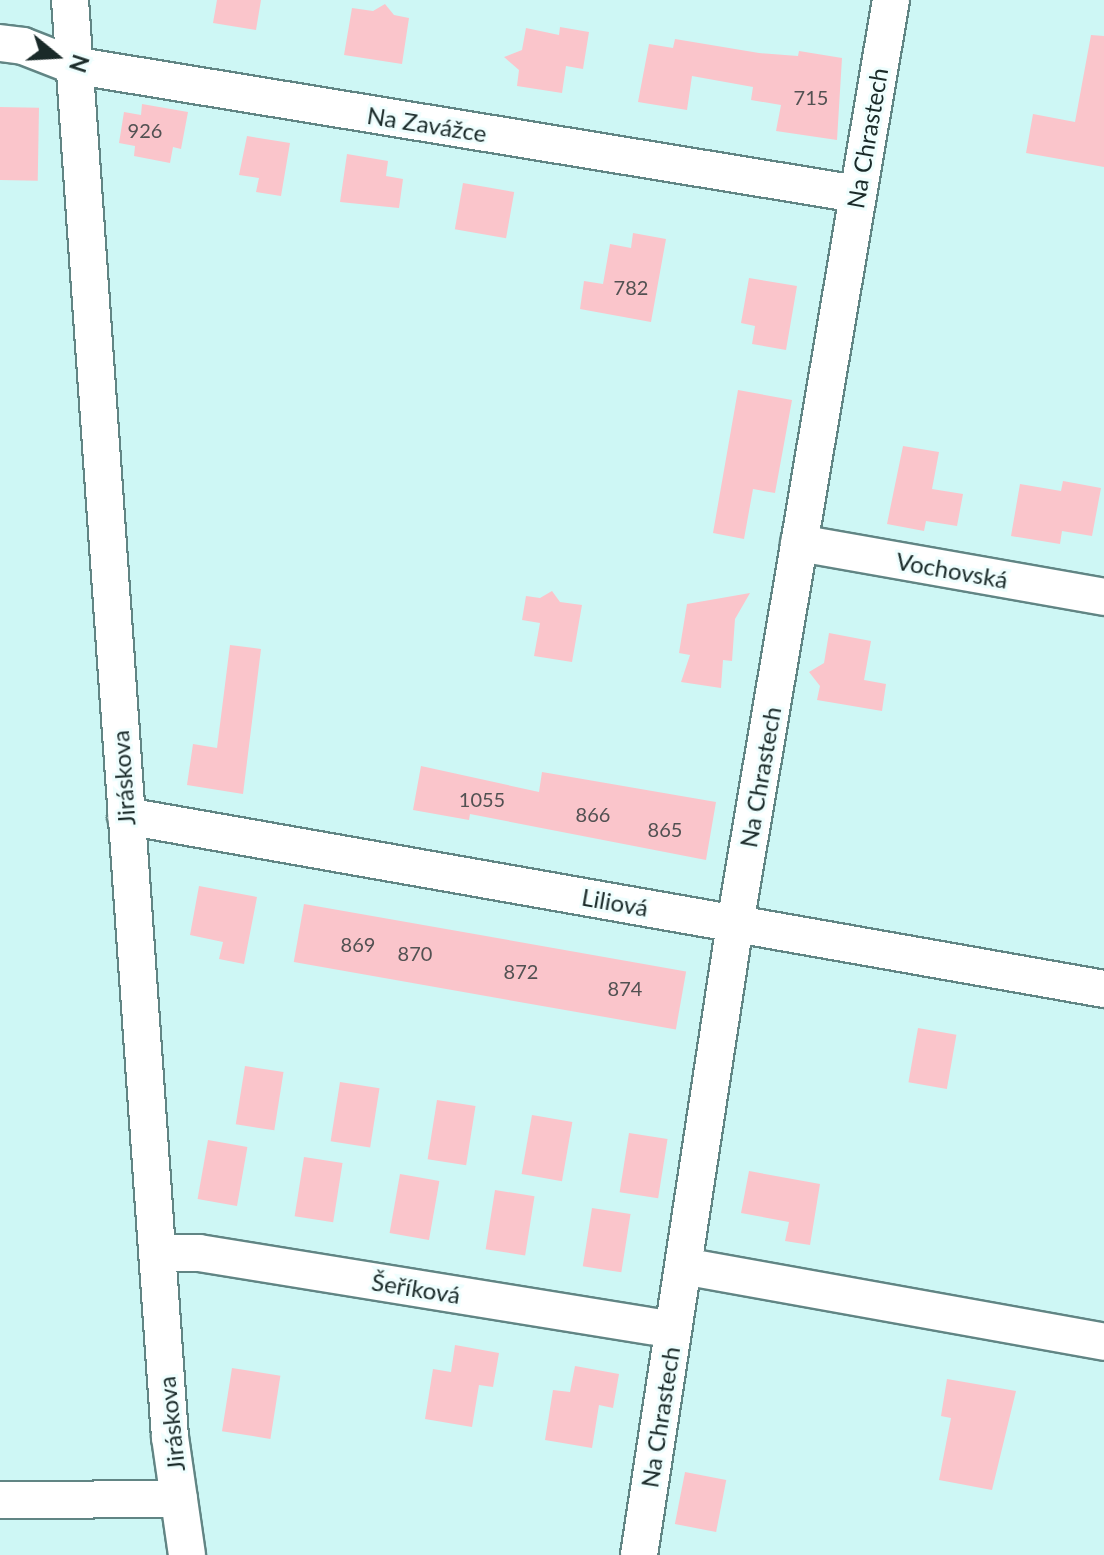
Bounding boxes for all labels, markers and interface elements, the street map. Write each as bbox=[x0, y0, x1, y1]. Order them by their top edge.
north arrow bbox=[16, 16, 96, 96]
text: N bbox=[64, 51, 95, 76]
street label: Na Chrastech bbox=[840, 65, 894, 211]
house number: 715 bbox=[794, 85, 828, 109]
street label: Na Zavážce bbox=[365, 100, 489, 148]
house number: 926 bbox=[128, 118, 162, 142]
house number: 782 bbox=[614, 275, 648, 299]
street label: Vochovská bbox=[894, 546, 1010, 594]
street label: Na Chrastech bbox=[733, 704, 787, 850]
street label: Jiráskova bbox=[105, 729, 141, 827]
house number: 1055 bbox=[459, 787, 505, 811]
house number: 866 bbox=[576, 802, 610, 826]
house number: 865 bbox=[648, 817, 682, 841]
street label: Liliová bbox=[580, 882, 650, 922]
house number: 869 bbox=[341, 932, 375, 956]
house number: 870 bbox=[398, 941, 432, 965]
house number: 872 bbox=[504, 959, 538, 983]
house number: 874 bbox=[608, 976, 642, 1000]
street label: Šeříková bbox=[370, 1267, 462, 1309]
street label: Na Chrastech bbox=[635, 1344, 685, 1490]
street label: Jiráskova bbox=[152, 1375, 190, 1473]

